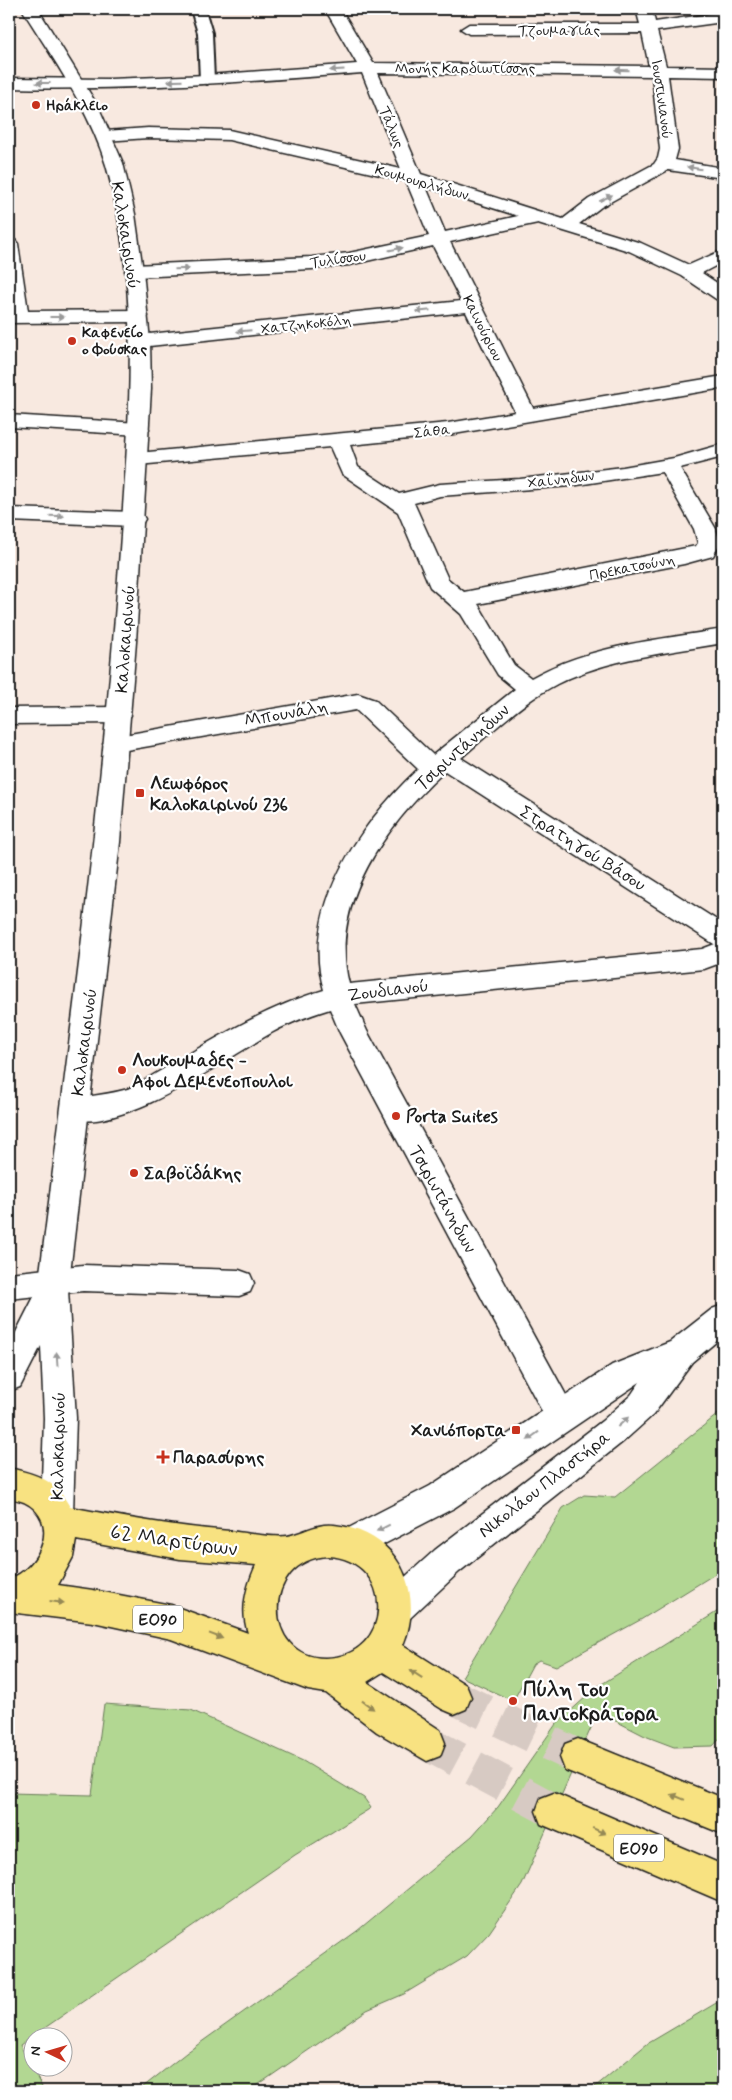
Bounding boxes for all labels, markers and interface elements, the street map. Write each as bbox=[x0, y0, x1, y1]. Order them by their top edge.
street label: Τζουμαγιάς bbox=[518, 21, 600, 41]
street label: Ιουστινιανού bbox=[646, 58, 677, 140]
street label: Μονής Καρδιωτίσσης bbox=[395, 59, 536, 79]
one-way arrow bbox=[614, 66, 630, 74]
one-way arrow bbox=[329, 67, 345, 75]
one-way arrow bbox=[167, 78, 183, 86]
one-way arrow bbox=[35, 80, 51, 88]
place label: Ηράκλειο bbox=[46, 96, 108, 116]
marker: Ηράκλειο bbox=[30, 99, 42, 111]
street label: Τάλως bbox=[374, 104, 409, 152]
street label: Κουμουρλήδων bbox=[372, 160, 471, 206]
one-way arrow bbox=[686, 164, 702, 172]
street label: Καλοκαιρινού bbox=[105, 180, 145, 290]
one-way arrow bbox=[599, 193, 613, 201]
one-way arrow bbox=[388, 245, 404, 253]
street label: Τυλίσσου bbox=[309, 246, 368, 274]
one-way arrow bbox=[175, 265, 191, 273]
street label: Καινούριου bbox=[457, 292, 507, 365]
one-way arrow bbox=[414, 307, 430, 315]
street label: Χατζηκοκόλη bbox=[260, 310, 353, 340]
one-way arrow bbox=[50, 313, 66, 321]
place label: Καφενείο ο Φούσκας bbox=[82, 323, 147, 360]
one-way arrow bbox=[236, 327, 252, 335]
marker: Καφενείο ο Φούσκας bbox=[66, 335, 78, 347]
street label: Σάθα bbox=[413, 420, 452, 444]
street label: Χαΐνηδων bbox=[527, 466, 596, 494]
one-way arrow bbox=[50, 512, 66, 520]
street label: Πρεκατσούνη bbox=[588, 550, 677, 586]
street label: Καλοκαιρινού bbox=[110, 584, 142, 694]
street label: Μπουνάλη bbox=[242, 695, 330, 733]
street label: Τσιριντάνηδων bbox=[410, 699, 515, 797]
place label: Λεωφόρος Καλοκαιρινού 236 bbox=[150, 772, 288, 817]
marker: Λεωφόρος Καλοκαιρινού 236 bbox=[134, 787, 146, 799]
street label: Στρατηγού Βάσου bbox=[515, 800, 650, 897]
street label: Ζουδιανού bbox=[346, 974, 430, 1008]
street label: Καλοκαιρινού bbox=[66, 987, 103, 1097]
place label: Λουκουμαδες - Αφοι Δεμενεοπουλοι bbox=[132, 1049, 293, 1094]
marker: Λουκουμαδες - Αφοι Δεμενεοπουλοι bbox=[116, 1064, 128, 1076]
place label: Porta Suites bbox=[406, 1105, 498, 1129]
marker: Porta Suites bbox=[390, 1110, 402, 1122]
street label: Τσιριντάνηδων bbox=[403, 1141, 482, 1258]
place label: Σαβοϊδάκης bbox=[144, 1162, 242, 1186]
marker: Σαβοϊδάκης bbox=[128, 1167, 140, 1179]
one-way arrow bbox=[53, 1351, 61, 1367]
street label: Καλοκαιρινού bbox=[46, 1392, 72, 1500]
one-way arrow bbox=[616, 1417, 629, 1428]
place label: Χανιόπορτα bbox=[411, 1419, 507, 1443]
marker: Χανιόπορτα bbox=[510, 1424, 522, 1436]
street label: Νικολάου Πλαστήρα bbox=[474, 1426, 616, 1544]
one-way arrow bbox=[526, 1431, 540, 1441]
place label: Παρασύρης bbox=[173, 1446, 264, 1470]
marker: Παρασύρης bbox=[157, 1451, 169, 1463]
street label: 62 Μαρτύρων bbox=[108, 1518, 239, 1564]
one-way arrow bbox=[376, 1524, 390, 1532]
one-way arrow bbox=[49, 1598, 65, 1606]
road number: ΕΟ90 bbox=[133, 1606, 183, 1632]
one-way arrow bbox=[208, 1633, 223, 1641]
one-way arrow bbox=[410, 1669, 423, 1679]
place label: Πύλη του Παντοκράτορα bbox=[523, 1676, 660, 1728]
marker: Πύλη του Παντοκράτορα bbox=[507, 1695, 519, 1707]
one-way arrow bbox=[361, 1700, 375, 1710]
one-way arrow bbox=[671, 1793, 685, 1801]
one-way arrow bbox=[592, 1827, 606, 1835]
road number: ΕΟ90 bbox=[614, 1835, 664, 1862]
north arrow bbox=[22, 2028, 72, 2078]
text: N bbox=[27, 2046, 45, 2056]

